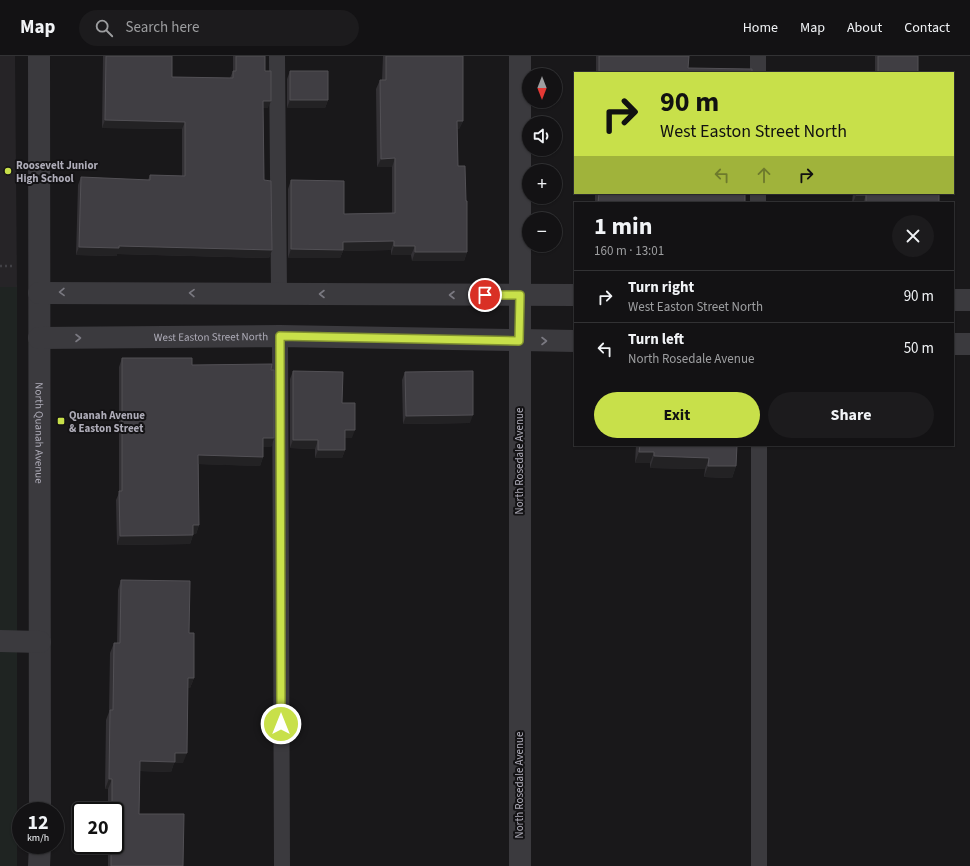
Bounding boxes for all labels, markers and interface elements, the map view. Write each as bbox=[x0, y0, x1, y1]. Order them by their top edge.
search box bbox=[79, 10, 359, 46]
text: Map bbox=[20, 14, 55, 41]
icon: search bbox=[93, 17, 115, 39]
text: Search here bbox=[125, 17, 199, 38]
text: Home bbox=[743, 18, 778, 38]
text: Map bbox=[800, 18, 825, 38]
text: About bbox=[847, 18, 882, 38]
text: Contact bbox=[904, 18, 950, 38]
north arrow bbox=[522, 68, 562, 108]
map controls bbox=[522, 68, 562, 252]
text: 90 m bbox=[660, 82, 719, 122]
icon: right bbox=[594, 88, 646, 140]
button: sound bbox=[522, 116, 562, 156]
text: West Easton Street North bbox=[660, 119, 847, 144]
place label: Roosevelt Junior High School bbox=[16, 158, 98, 186]
button: + bbox=[522, 164, 562, 204]
icon: left bbox=[711, 164, 733, 186]
icon: ahead bbox=[753, 164, 775, 186]
icon: right bbox=[795, 164, 817, 186]
marker: Roosevelt Junior High School bbox=[3, 166, 13, 176]
text: 1 min bbox=[594, 209, 652, 244]
button: − bbox=[522, 212, 562, 252]
button: close bbox=[892, 215, 934, 257]
text: 160 m · 13:01 bbox=[594, 242, 664, 260]
text: Turn right bbox=[628, 277, 694, 298]
pin bbox=[468, 278, 502, 312]
icon: arrive bbox=[474, 284, 496, 306]
icon: right bbox=[594, 286, 616, 308]
text: 90 m bbox=[904, 286, 934, 307]
one-way arrow bbox=[59, 288, 65, 296]
one-way arrow bbox=[189, 289, 195, 297]
one-way arrow bbox=[319, 290, 325, 298]
one-way arrow bbox=[449, 291, 455, 299]
text: West Easton Street North bbox=[628, 298, 763, 316]
street label: West Easton Street North bbox=[154, 329, 268, 345]
text: Turn left bbox=[628, 329, 684, 350]
one-way arrow bbox=[75, 334, 81, 342]
one-way arrow bbox=[541, 337, 547, 345]
icon: left bbox=[594, 338, 616, 360]
text: 50 m bbox=[904, 338, 934, 359]
text: North Rosedale Avenue bbox=[628, 350, 754, 368]
street label: North Quanah Avenue bbox=[31, 382, 47, 484]
button: Exit bbox=[594, 392, 760, 438]
button: Share bbox=[768, 392, 934, 438]
street label: North Rosedale Avenue bbox=[512, 407, 527, 514]
place label: Quanah Avenue & Easton Street bbox=[69, 408, 145, 436]
marker: Quanah Avenue & Easton Street bbox=[56, 416, 66, 426]
position arrow bbox=[260, 703, 302, 745]
street label: North Rosedale Avenue bbox=[512, 731, 527, 838]
speed limit sign: 20 bbox=[72, 802, 124, 854]
text: 12 bbox=[27, 809, 49, 837]
text: km/h bbox=[27, 831, 49, 845]

